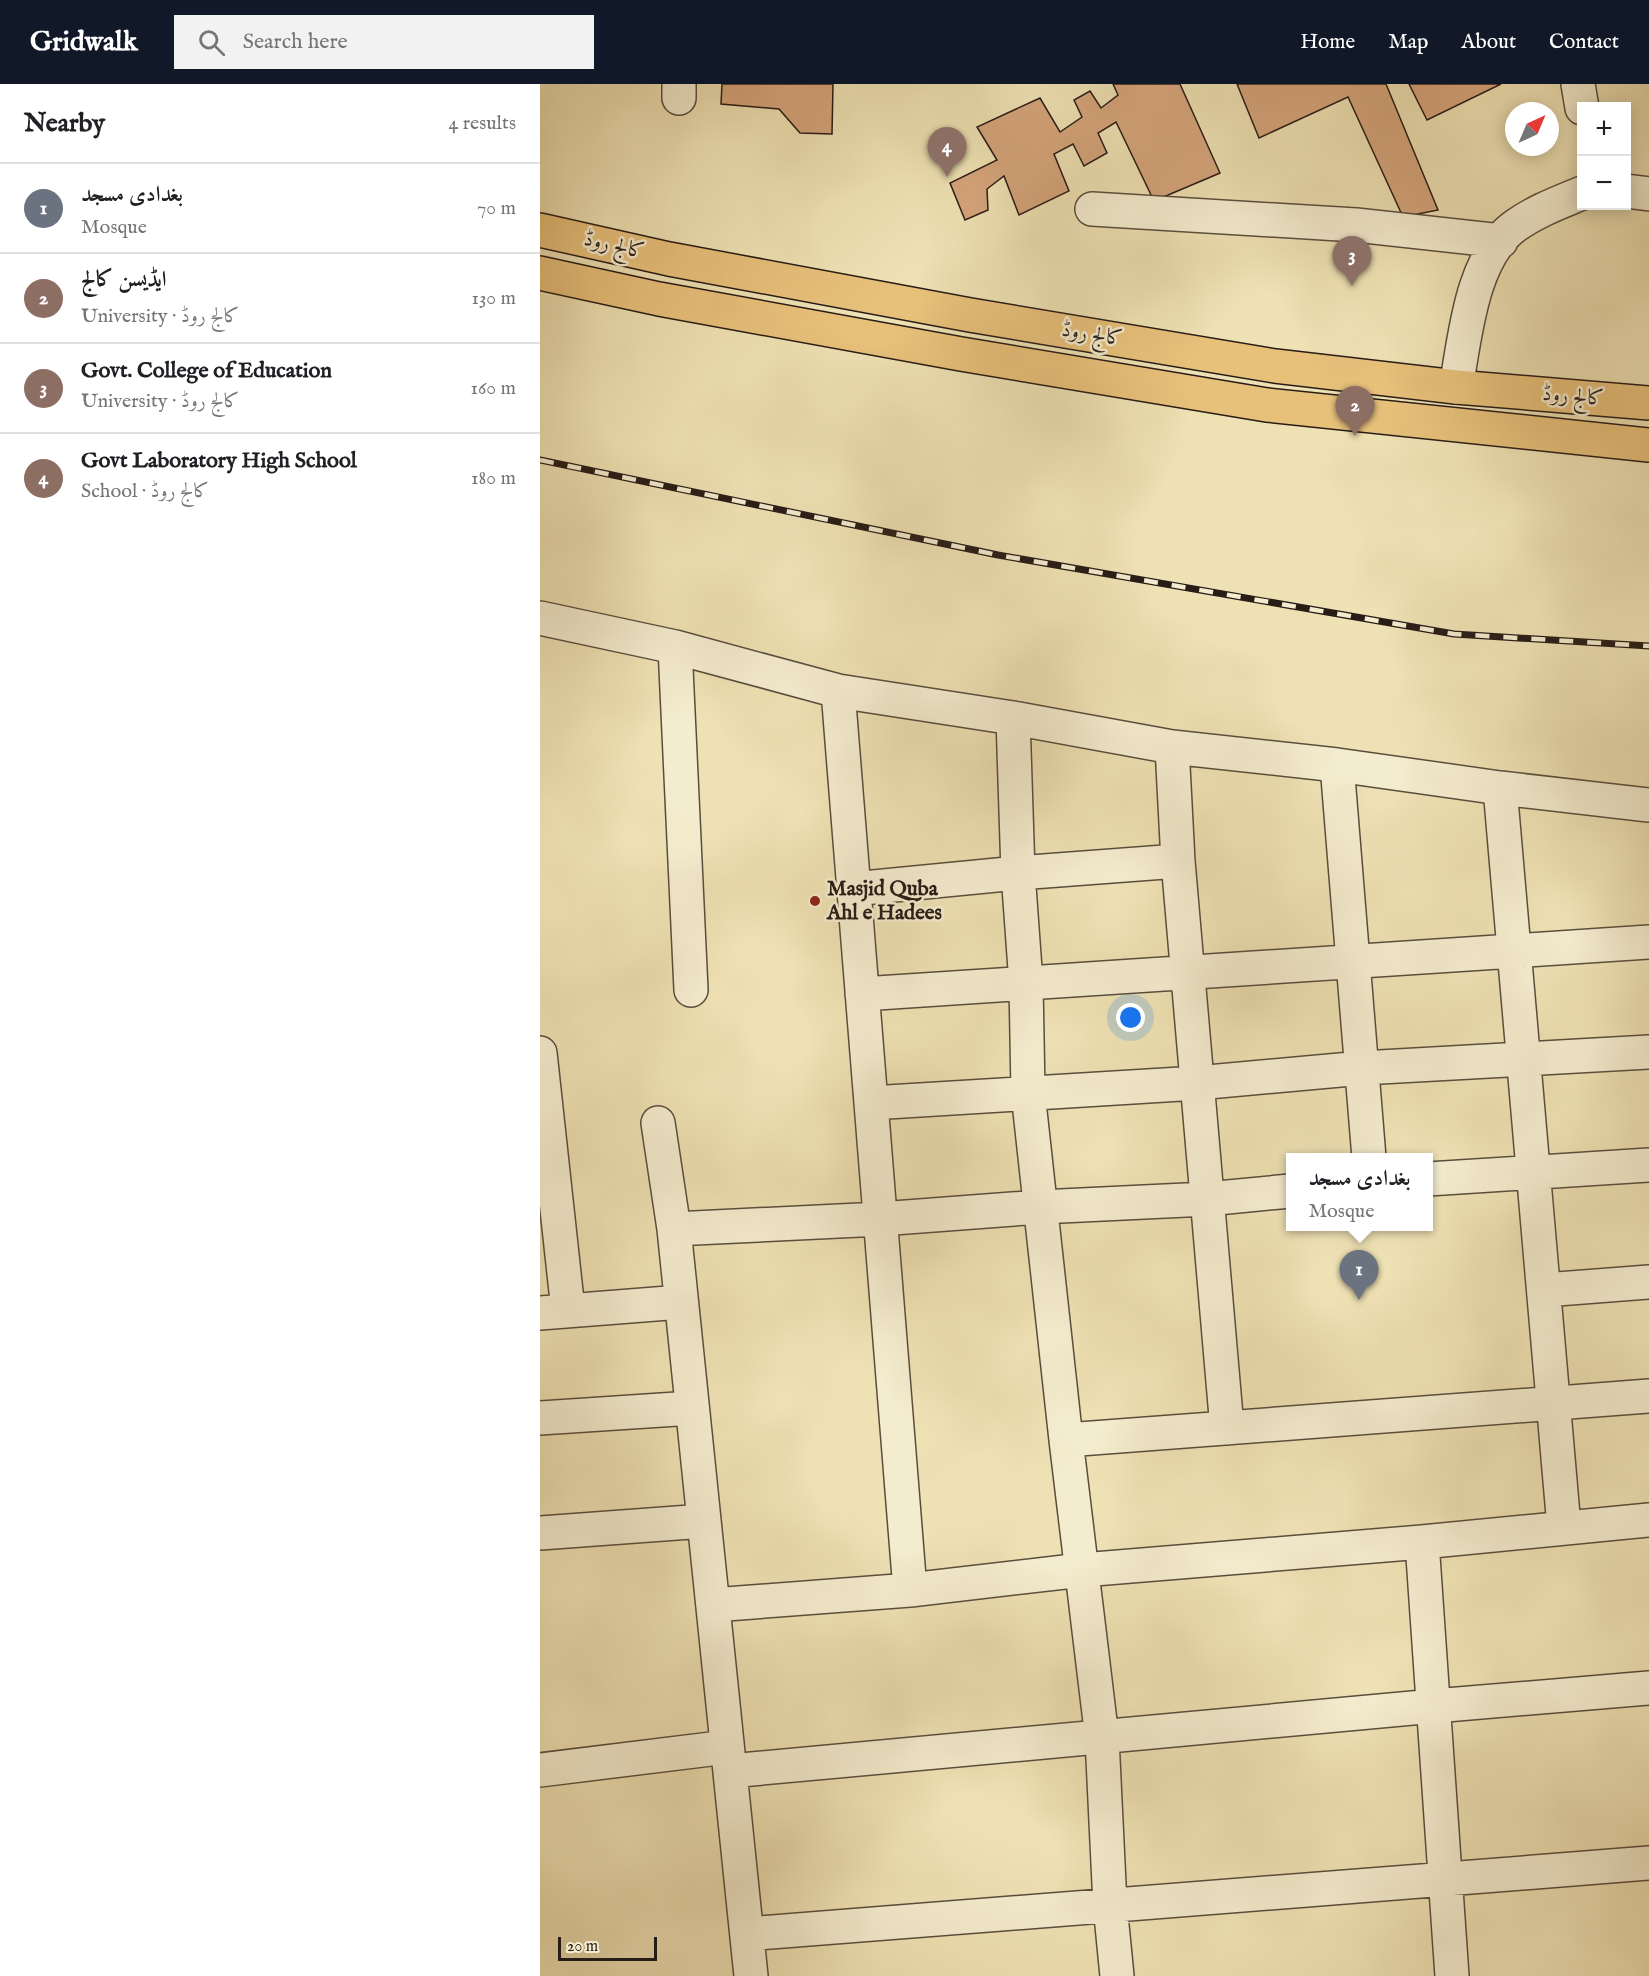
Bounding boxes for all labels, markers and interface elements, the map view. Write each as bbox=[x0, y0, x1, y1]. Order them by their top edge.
search box bbox=[174, 15, 594, 69]
text: Gridwalk bbox=[30, 25, 138, 60]
icon: search bbox=[195, 26, 228, 59]
text: Search here bbox=[243, 28, 348, 56]
text: Home bbox=[1300, 29, 1355, 56]
text: Map bbox=[1388, 29, 1428, 56]
text: About bbox=[1461, 29, 1516, 56]
text: Contact bbox=[1549, 29, 1619, 56]
north arrow bbox=[1505, 102, 1559, 156]
map controls bbox=[1577, 102, 1631, 210]
button: + bbox=[1577, 102, 1631, 156]
text: Nearby bbox=[24, 107, 105, 140]
text: 4 results bbox=[449, 111, 516, 136]
pin: 4 bbox=[928, 128, 966, 177]
button: − bbox=[1577, 156, 1631, 210]
text: بغدادی مسجد bbox=[81, 181, 183, 209]
text: 1 bbox=[40, 196, 47, 221]
text: 70 m bbox=[477, 196, 516, 221]
text: Mosque bbox=[81, 215, 147, 240]
street label: کالج روڈ bbox=[580, 226, 647, 269]
pin: 3 bbox=[1332, 236, 1372, 286]
text: ایڈیسن کالج bbox=[81, 266, 166, 294]
text: 2 bbox=[39, 286, 48, 311]
text: 130 m bbox=[471, 286, 516, 311]
text: University · کالج روڈ bbox=[81, 304, 240, 329]
street label: کالج روڈ bbox=[1059, 317, 1125, 356]
text: Govt. College of Education bbox=[81, 357, 332, 385]
text: 3 bbox=[40, 376, 47, 401]
text: 160 m bbox=[470, 376, 516, 401]
street label: کالج روڈ bbox=[1541, 381, 1605, 416]
pin: 2 bbox=[1336, 386, 1374, 436]
text: University · کالج روڈ bbox=[81, 389, 240, 414]
text: Govt Laboratory High School bbox=[81, 447, 357, 475]
text: 4 bbox=[39, 466, 48, 491]
text: 180 m bbox=[471, 466, 516, 491]
text: School · کالج روڈ bbox=[81, 479, 209, 504]
place label: Masjid Quba Ahl e Hadees bbox=[826, 876, 942, 927]
marker: Masjid Quba Ahl e Hadees bbox=[808, 894, 822, 908]
your location bbox=[1116, 1003, 1145, 1032]
popup bbox=[1286, 1153, 1433, 1231]
text: بغدادی مسجد bbox=[1308, 1165, 1411, 1193]
text: Mosque bbox=[1308, 1199, 1374, 1224]
pin: 1 bbox=[1340, 1250, 1378, 1300]
scale bar bbox=[558, 1934, 657, 1962]
text: 20 m bbox=[567, 1937, 598, 1957]

